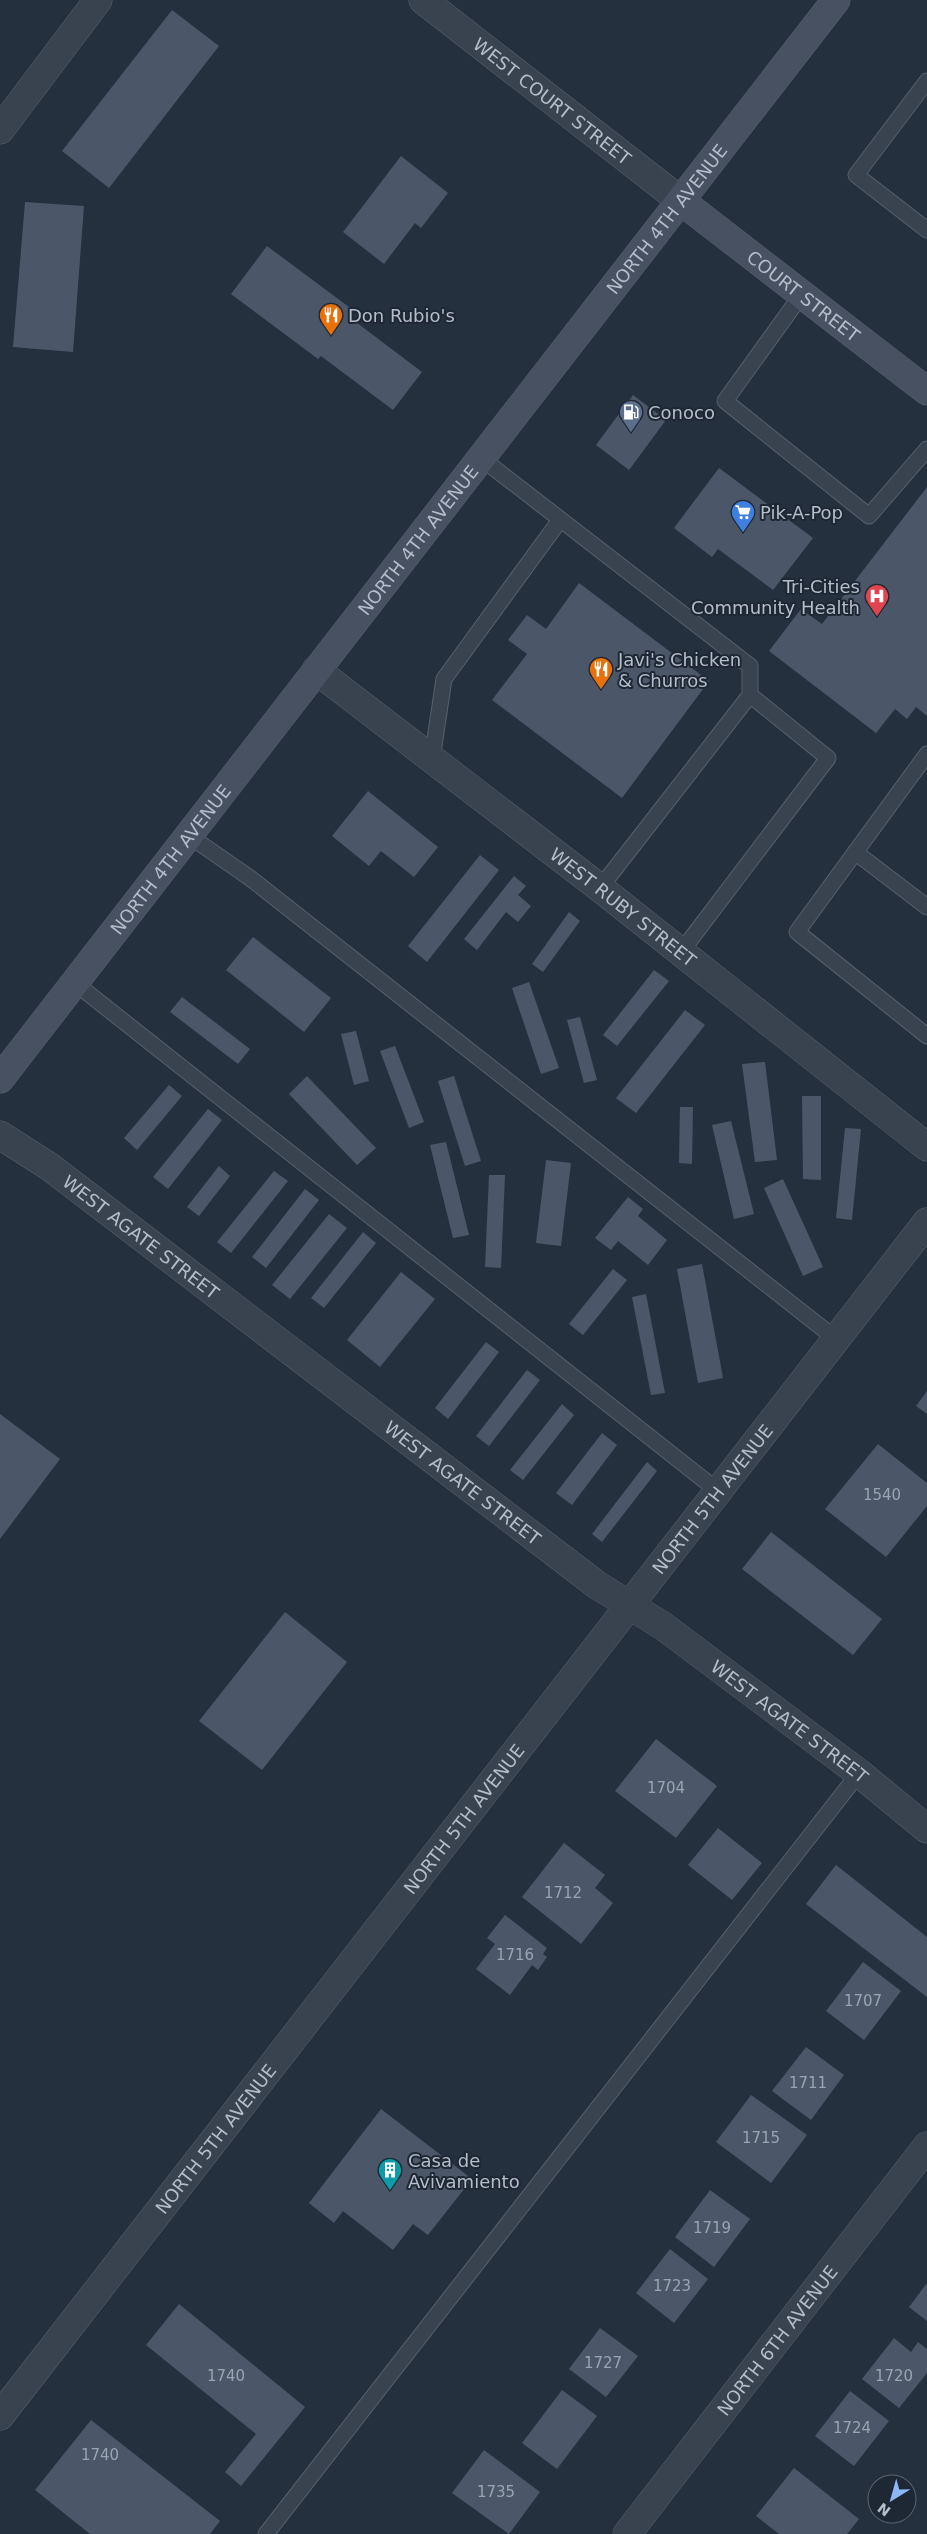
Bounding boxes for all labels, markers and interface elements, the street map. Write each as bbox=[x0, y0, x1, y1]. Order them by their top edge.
street label: WEST COURT STREET bbox=[469, 33, 636, 169]
street label: NORTH 4TH AVENUE bbox=[602, 140, 731, 298]
street label: COURT STREET bbox=[743, 246, 865, 346]
restaurant icon: Don Rubio's bbox=[318, 302, 344, 336]
place label: Don Rubio's bbox=[348, 305, 455, 326]
fuel station icon: Conoco bbox=[618, 399, 644, 433]
place label: Conoco bbox=[648, 402, 715, 423]
street label: NORTH 4TH AVENUE bbox=[353, 461, 482, 619]
supermarket icon: Pik-A-Pop bbox=[730, 499, 756, 533]
place label: Pik-A-Pop bbox=[760, 502, 843, 523]
place label: Tri-Cities Community Health bbox=[691, 576, 860, 618]
hospital icon: Tri-Cities Community Health bbox=[864, 583, 890, 617]
place label: Javi's Chicken & Churros bbox=[617, 649, 741, 691]
restaurant icon: Javi's Chicken & Churros bbox=[588, 656, 614, 690]
street label: NORTH 4TH AVENUE bbox=[106, 780, 235, 938]
street label: WEST RUBY STREET bbox=[546, 843, 701, 971]
street label: WEST AGATE STREET bbox=[59, 1170, 224, 1304]
street label: WEST AGATE STREET bbox=[381, 1416, 546, 1549]
street label: NORTH 5TH AVENUE bbox=[647, 1420, 777, 1578]
house number: 1540 bbox=[863, 1486, 901, 1504]
street label: WEST AGATE STREET bbox=[707, 1655, 873, 1787]
street label: NORTH 5TH AVENUE bbox=[399, 1740, 528, 1898]
house number: 1704 bbox=[647, 1779, 685, 1797]
house number: 1712 bbox=[544, 1884, 582, 1902]
house number: 1716 bbox=[496, 1946, 534, 1964]
house number: 1707 bbox=[844, 1992, 882, 2010]
street label: NORTH 5TH AVENUE bbox=[151, 2060, 280, 2218]
house number: 1711 bbox=[789, 2074, 827, 2092]
house number: 1715 bbox=[742, 2129, 780, 2147]
place label: Casa de Avivamiento bbox=[408, 2150, 520, 2192]
building icon: Casa de Avivamiento bbox=[377, 2157, 403, 2191]
house number: 1719 bbox=[693, 2219, 731, 2237]
street label: NORTH 6TH AVENUE bbox=[712, 2261, 841, 2419]
house number: 1723 bbox=[653, 2277, 691, 2295]
house number: 1727 bbox=[584, 2354, 622, 2372]
house number: 1740 bbox=[207, 2367, 245, 2385]
house number: 1720 bbox=[875, 2367, 913, 2385]
house number: 1724 bbox=[833, 2419, 871, 2437]
house number: 1740 bbox=[81, 2446, 119, 2464]
north arrow bbox=[867, 2474, 917, 2524]
house number: 1735 bbox=[477, 2483, 515, 2501]
text: N bbox=[875, 2499, 894, 2519]

